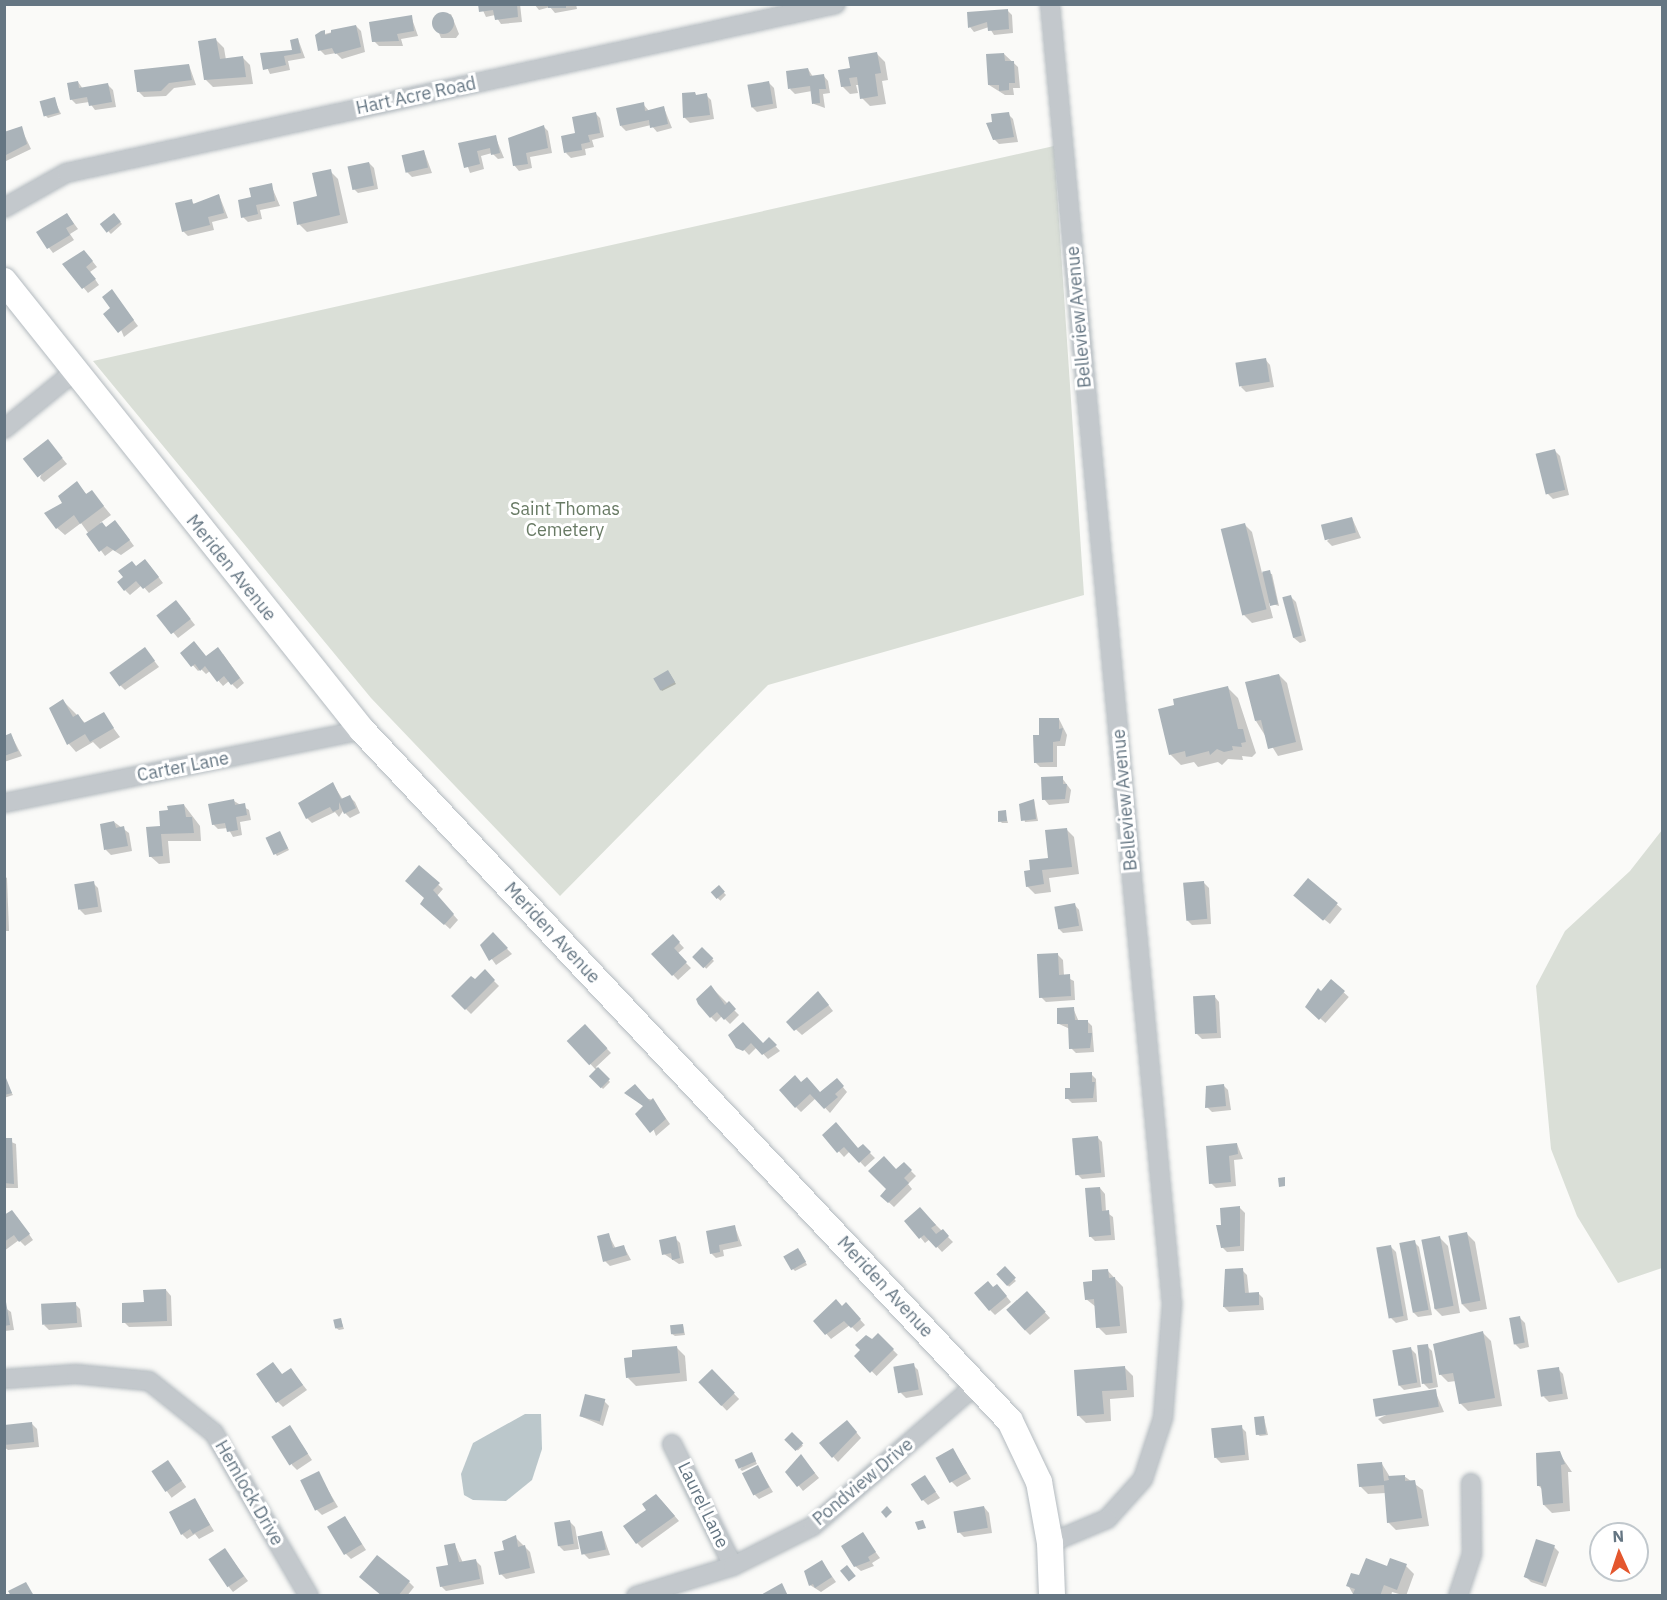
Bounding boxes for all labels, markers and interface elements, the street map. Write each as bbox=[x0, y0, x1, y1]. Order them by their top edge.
street label: Hart Acre Road bbox=[354, 73, 478, 119]
street label: Belleview Avenue bbox=[1062, 245, 1096, 389]
park label: Saint Thomas Cemetery bbox=[510, 499, 620, 542]
street label: Meriden Avenue bbox=[182, 510, 280, 626]
street label: Belleview Avenue bbox=[1108, 728, 1142, 872]
street label: Carter Lane bbox=[135, 748, 231, 786]
street label: Meriden Avenue bbox=[500, 878, 604, 988]
street label: Meriden Avenue bbox=[833, 1232, 937, 1342]
street label: Pondview Drive bbox=[808, 1434, 918, 1530]
street label: Hemlock Drive bbox=[210, 1437, 288, 1549]
street label: Laurel Lane bbox=[673, 1458, 733, 1552]
north arrow bbox=[1589, 1522, 1649, 1582]
text: N bbox=[1612, 1526, 1624, 1546]

